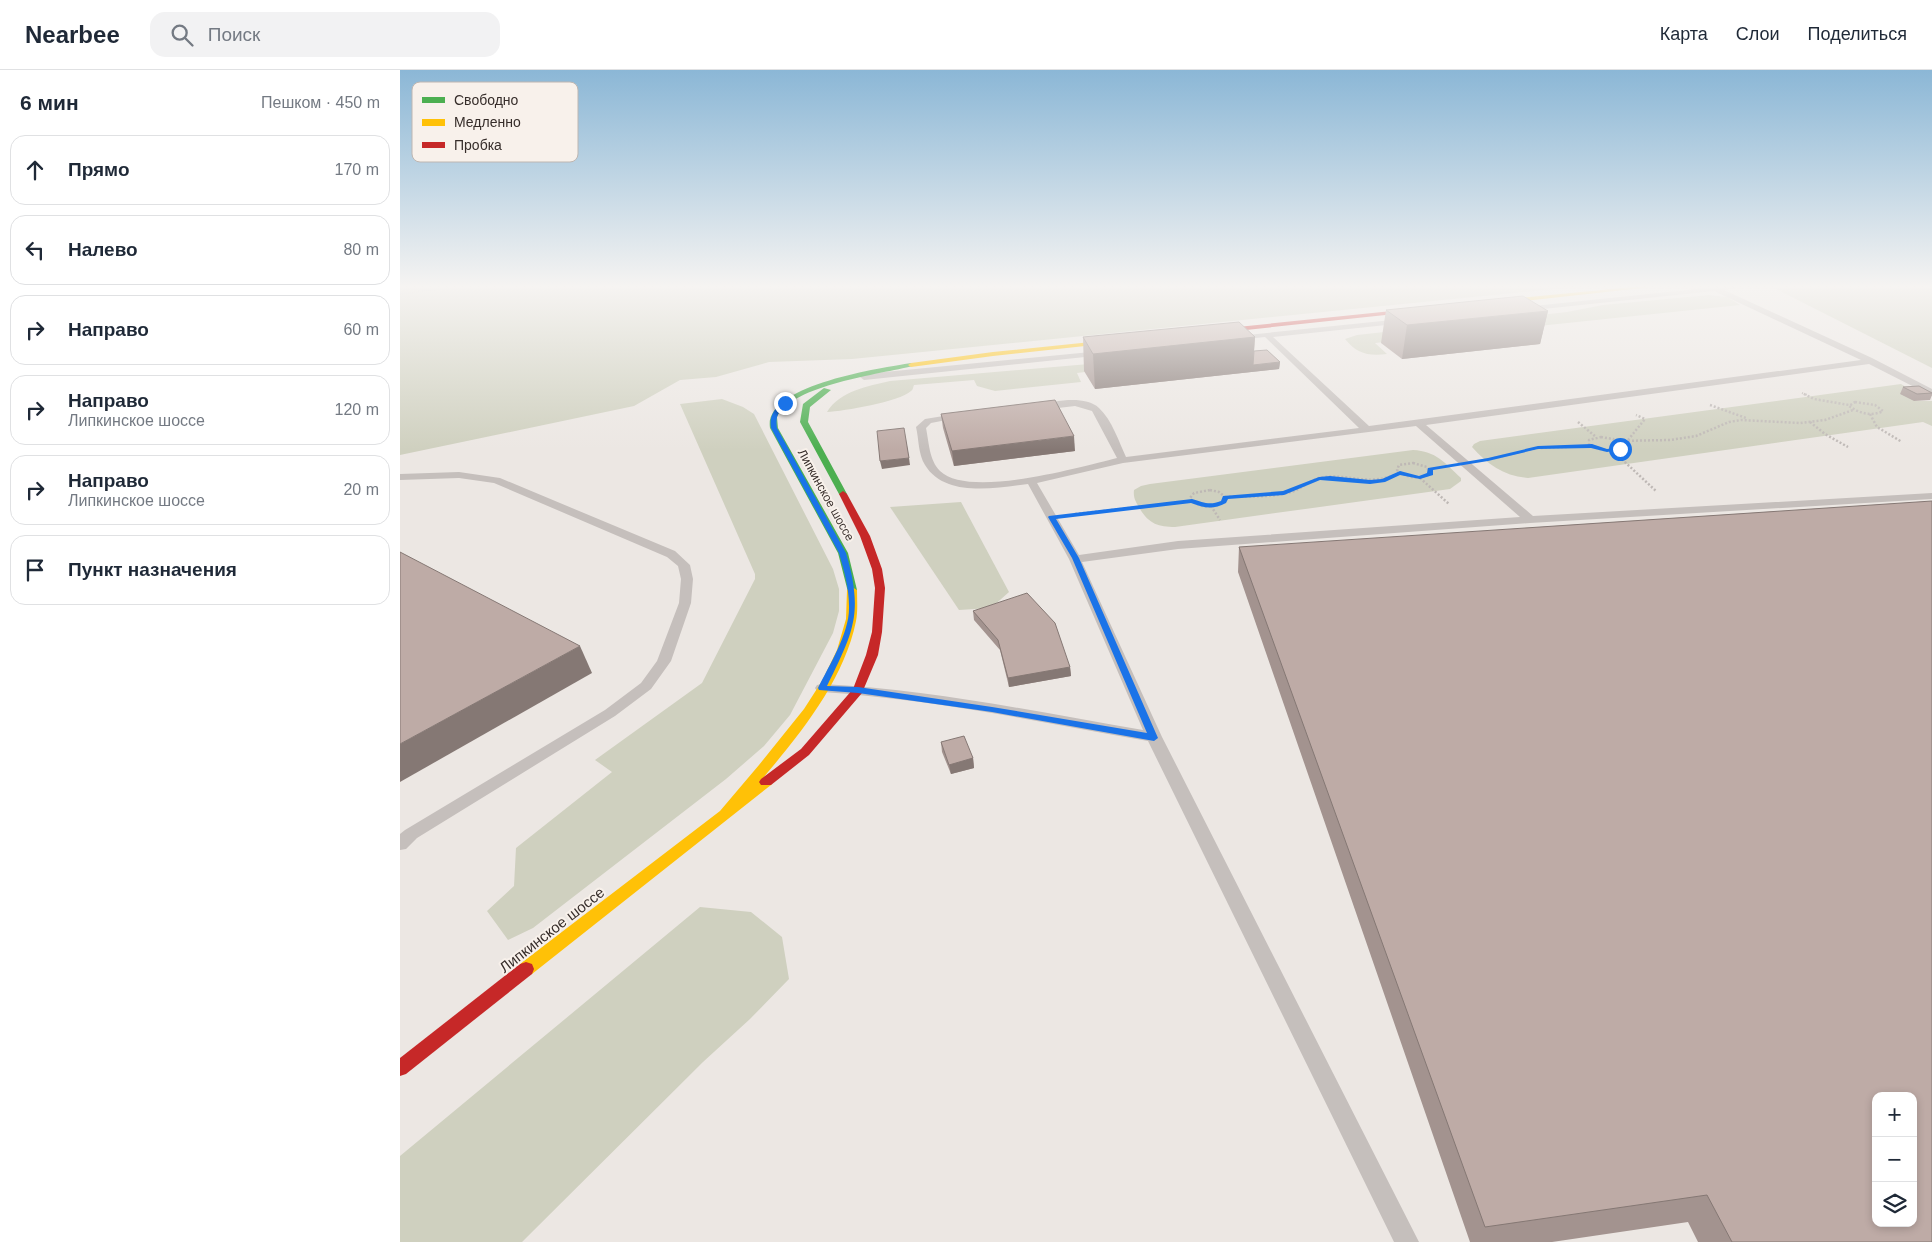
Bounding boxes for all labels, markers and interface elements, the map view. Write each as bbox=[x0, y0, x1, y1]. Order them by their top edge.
search box bbox=[150, 12, 500, 57]
text: Nearbee bbox=[25, 21, 120, 48]
icon: search bbox=[168, 21, 196, 49]
text: Поиск bbox=[208, 24, 260, 45]
text: Карта bbox=[1660, 24, 1708, 44]
text: Слои bbox=[1736, 24, 1780, 44]
text: Поделиться bbox=[1808, 24, 1907, 44]
legend bbox=[412, 82, 578, 162]
text: 6 мин bbox=[20, 91, 79, 114]
text: Свободно bbox=[454, 92, 519, 108]
text: Пешком · 450 m bbox=[261, 94, 380, 111]
text: Медленно bbox=[454, 114, 521, 130]
text: Пробка bbox=[454, 137, 502, 153]
icon: ahead bbox=[21, 156, 49, 184]
text: Прямо bbox=[68, 159, 130, 180]
text: 170 m bbox=[335, 161, 379, 178]
icon: left bbox=[21, 236, 49, 264]
text: Налево bbox=[68, 239, 138, 260]
text: 80 m bbox=[343, 241, 379, 258]
icon: right bbox=[21, 316, 49, 344]
text: Направо bbox=[68, 319, 149, 340]
text: 60 m bbox=[343, 321, 379, 338]
text: Направо bbox=[68, 390, 149, 411]
route end bbox=[774, 392, 797, 415]
icon: right bbox=[21, 396, 49, 424]
text: 120 m bbox=[335, 401, 379, 418]
text: Липкинское шоссе bbox=[68, 412, 205, 429]
route start bbox=[1609, 438, 1632, 461]
street label: Липкинское шоссе bbox=[795, 447, 857, 544]
text: Направо bbox=[68, 470, 149, 491]
icon: right bbox=[21, 476, 49, 504]
text: 20 m bbox=[343, 481, 379, 498]
text: Липкинское шоссе bbox=[68, 492, 205, 509]
icon: arrive bbox=[21, 556, 49, 584]
text: Пункт назначения bbox=[68, 559, 237, 580]
street label: Липкинское шоссе bbox=[496, 883, 608, 976]
map controls bbox=[1872, 1092, 1917, 1227]
button: + bbox=[1872, 1092, 1917, 1137]
button: − bbox=[1872, 1137, 1917, 1182]
button: layers bbox=[1872, 1182, 1917, 1227]

